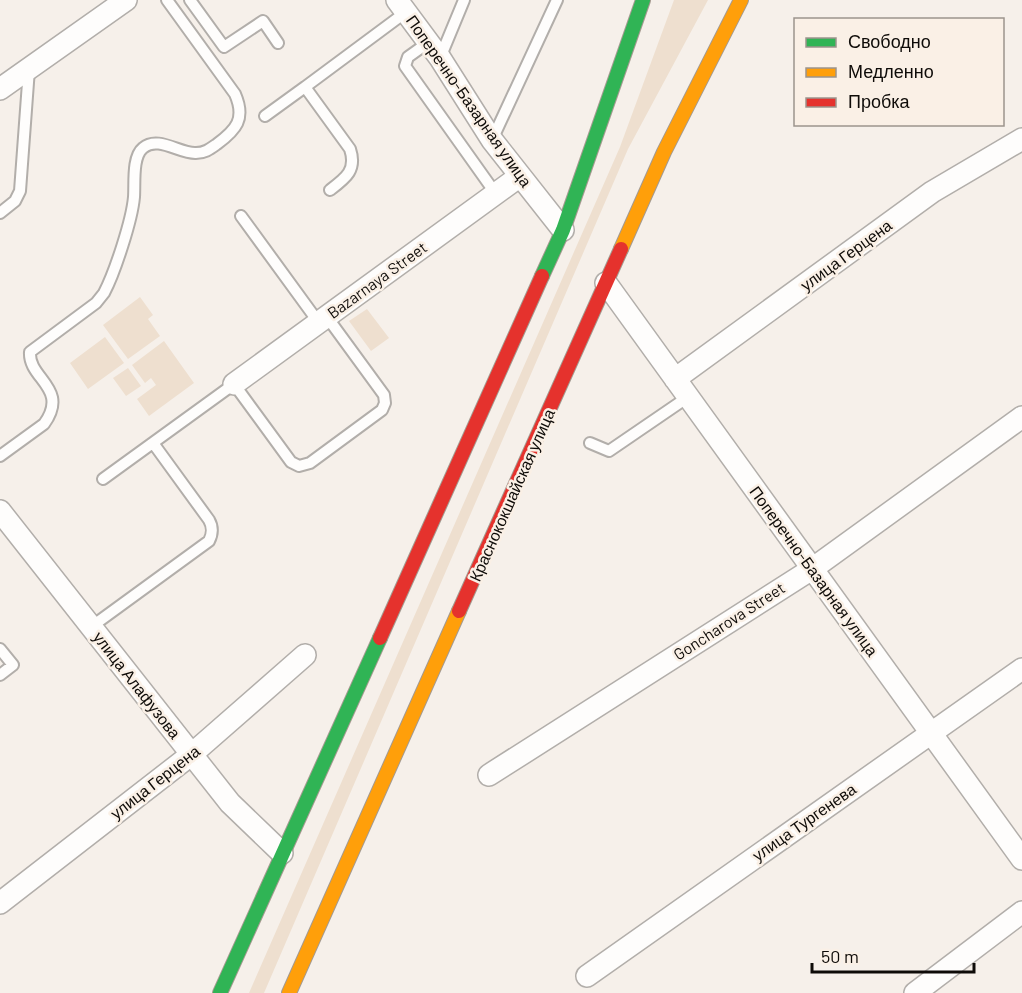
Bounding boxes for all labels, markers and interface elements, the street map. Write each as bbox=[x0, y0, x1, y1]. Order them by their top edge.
street label: Поперечно-Базарная улица bbox=[403, 11, 536, 190]
legend bbox=[794, 18, 1004, 126]
text: Свободно bbox=[848, 30, 931, 52]
text: Медленно bbox=[848, 60, 934, 82]
text: Пробка bbox=[848, 90, 911, 112]
street label: улица Герцена bbox=[796, 215, 895, 294]
street label: Bazarnaya Street bbox=[323, 237, 430, 322]
street label: Краснококшайская улица bbox=[465, 406, 558, 584]
street label: Поперечно-Базарная улица bbox=[746, 482, 883, 660]
street label: Goncharova Street bbox=[670, 578, 788, 664]
street label: улица Алафузова bbox=[90, 627, 185, 742]
street label: улица Герцена bbox=[106, 741, 203, 822]
street label: улица Тургенева bbox=[748, 779, 859, 864]
scale bar bbox=[812, 936, 974, 974]
text: 50 m bbox=[821, 945, 859, 967]

